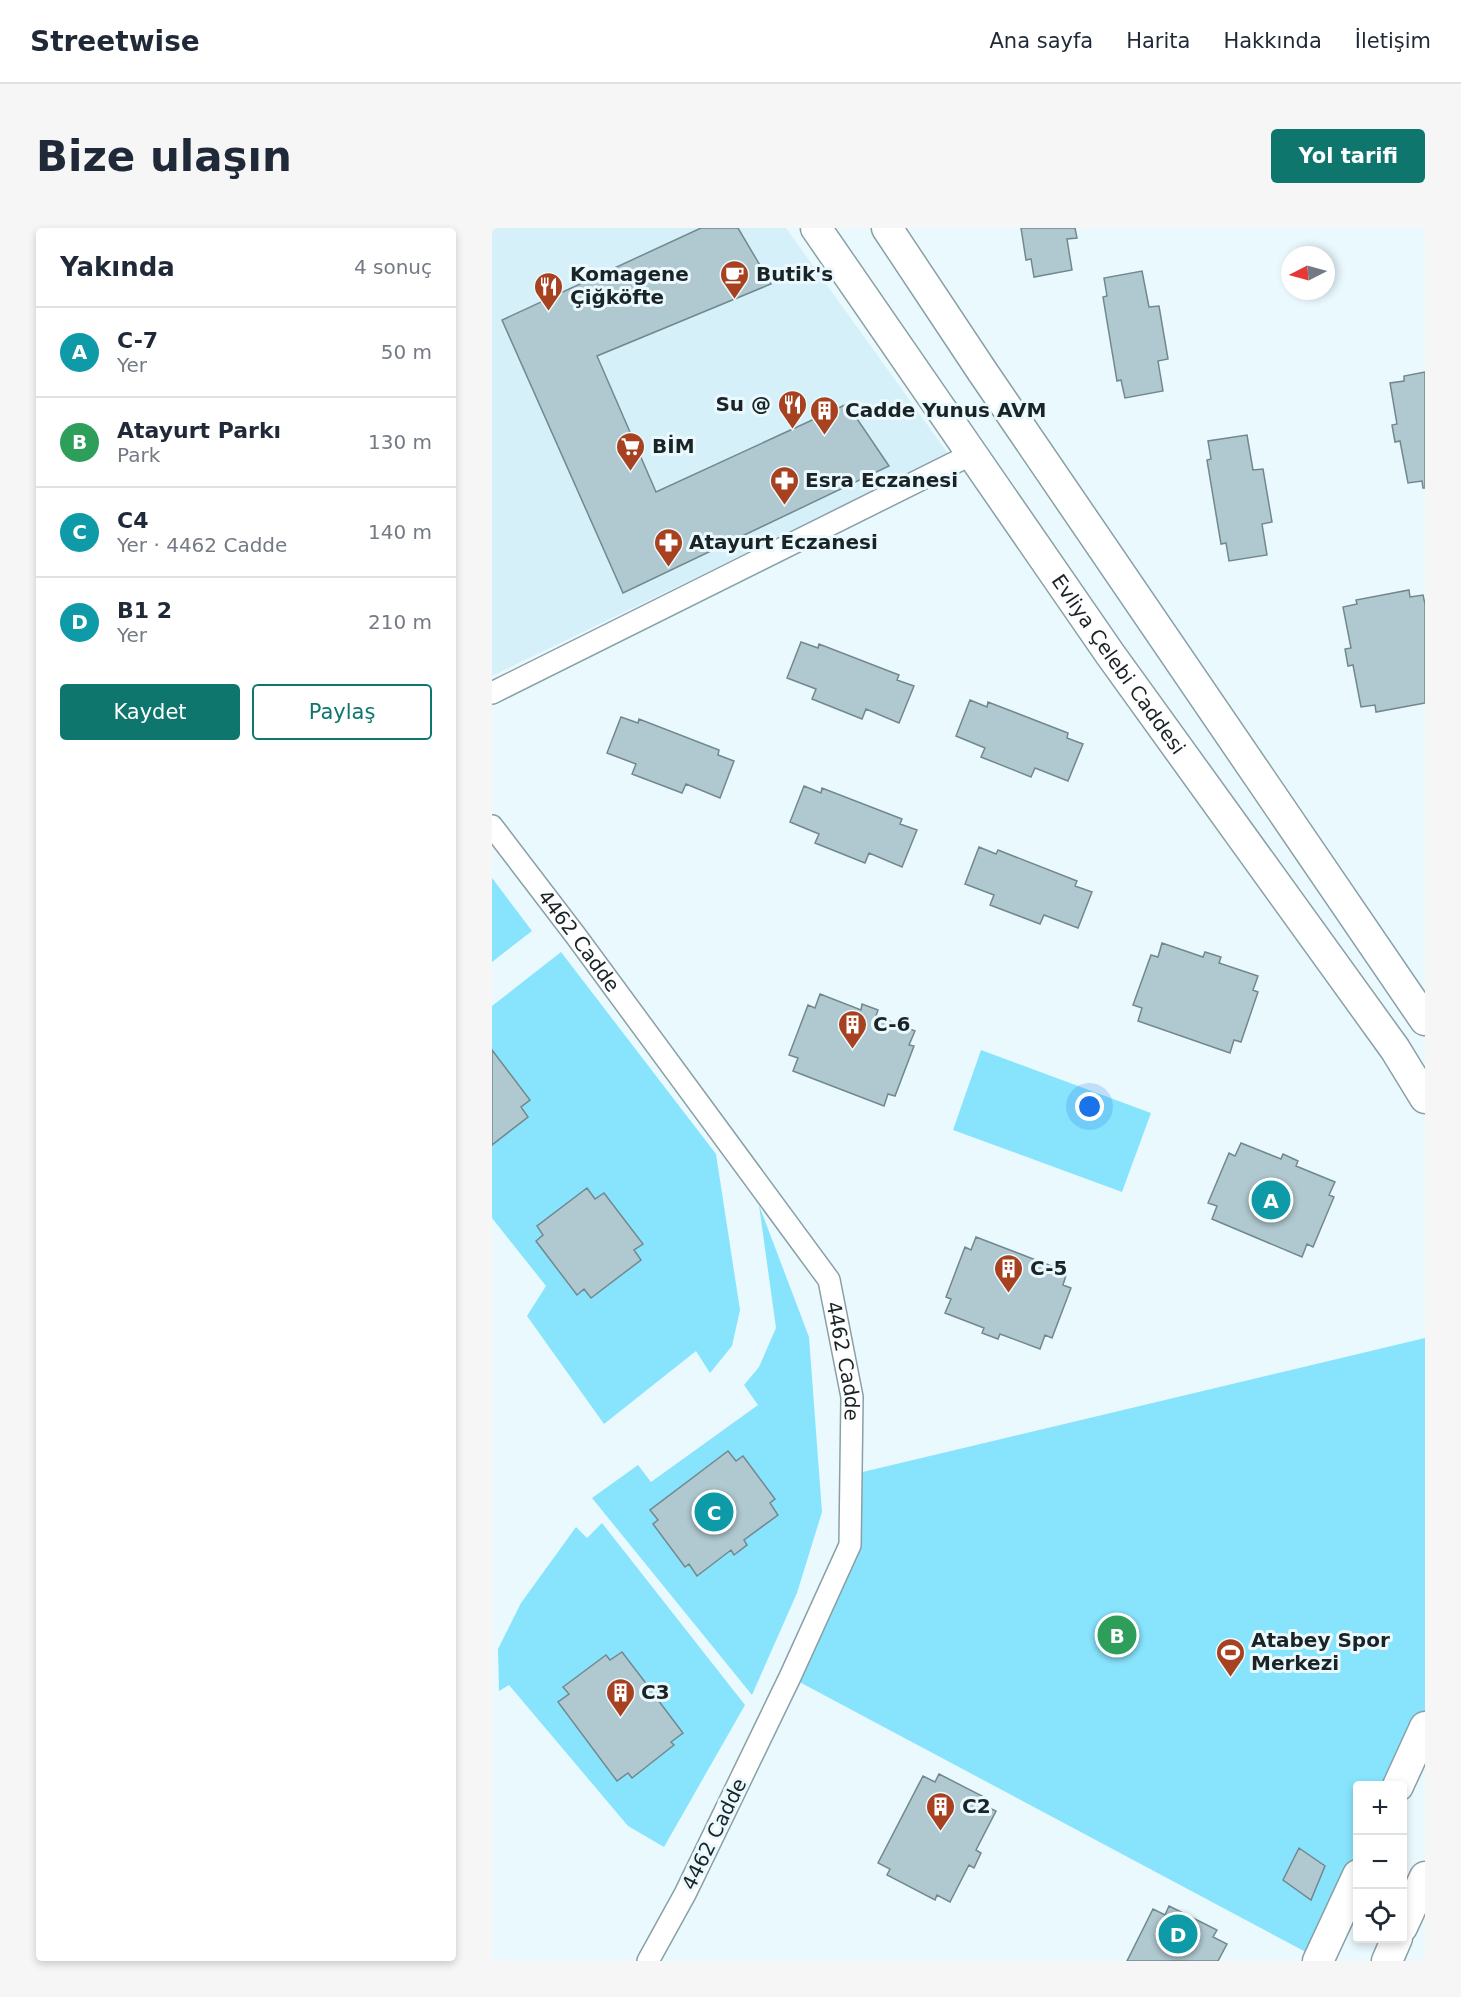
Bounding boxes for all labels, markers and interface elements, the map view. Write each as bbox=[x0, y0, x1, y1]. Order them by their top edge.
text: Streetwise bbox=[30, 25, 200, 58]
text: Ana sayfa bbox=[989, 29, 1093, 53]
text: Harita bbox=[1126, 29, 1190, 53]
text: Hakkında bbox=[1223, 29, 1322, 53]
text: İletişim bbox=[1355, 29, 1431, 53]
button: Yol tarifi bbox=[1271, 129, 1425, 183]
text: Bize ulaşın bbox=[36, 132, 292, 181]
north arrow bbox=[1281, 246, 1335, 300]
text: Yakında bbox=[60, 252, 175, 282]
text: 4 sonuç bbox=[354, 255, 432, 279]
cafe icon: Butik's bbox=[719, 258, 751, 300]
place label: Komagene Çiğköfte bbox=[570, 262, 689, 309]
place label: Butik's bbox=[756, 262, 833, 286]
restaurant icon: Komagene Çiğköfte bbox=[533, 270, 565, 312]
text: C-7 bbox=[117, 328, 158, 353]
text: A bbox=[72, 340, 87, 364]
text: 50 m bbox=[381, 340, 432, 364]
text: Yer bbox=[117, 353, 147, 377]
restaurant icon: Su @ bbox=[776, 388, 808, 430]
place label: Su @ bbox=[715, 392, 771, 416]
building icon: Cadde Yunus AVM bbox=[808, 394, 840, 436]
place label: Cadde Yunus AVM bbox=[845, 398, 1046, 422]
text: Atayurt Parkı bbox=[117, 418, 281, 443]
text: B bbox=[72, 430, 87, 454]
text: 130 m bbox=[368, 430, 432, 454]
supermarket icon: BİM bbox=[615, 430, 647, 472]
place label: BİM bbox=[652, 434, 695, 458]
text: Park bbox=[117, 443, 160, 467]
pharmacy icon: Esra Eczanesi bbox=[768, 464, 800, 506]
place label: Esra Eczanesi bbox=[805, 468, 958, 492]
text: C4 bbox=[117, 508, 148, 533]
text: C bbox=[72, 520, 87, 544]
text: 140 m bbox=[368, 520, 432, 544]
pharmacy icon: Atayurt Eczanesi bbox=[652, 526, 684, 568]
place label: Atayurt Eczanesi bbox=[689, 530, 878, 554]
text: Yer · 4462 Cadde bbox=[117, 533, 287, 557]
street label: Evliya Çelebi Caddesi bbox=[1047, 570, 1190, 759]
text: B1 2 bbox=[117, 598, 172, 623]
text: D bbox=[71, 610, 88, 634]
text: 210 m bbox=[368, 610, 432, 634]
text: Yer bbox=[117, 623, 147, 647]
button: Kaydet bbox=[60, 684, 240, 740]
button: Paylaş bbox=[252, 684, 432, 740]
street label: 4462 Cadde bbox=[533, 885, 625, 996]
building icon: C-6 bbox=[836, 1008, 868, 1050]
place label: C-6 bbox=[873, 1012, 910, 1036]
your location bbox=[1075, 1092, 1104, 1121]
pin: A bbox=[1252, 1178, 1290, 1222]
building icon: C-5 bbox=[993, 1252, 1025, 1294]
place label: C-5 bbox=[1030, 1256, 1067, 1280]
street label: 4462 Cadde bbox=[821, 1299, 864, 1421]
pin: C bbox=[694, 1490, 734, 1534]
pin: B bbox=[1098, 1612, 1136, 1658]
place label: Atabey Spor Merkezi bbox=[1251, 1628, 1390, 1675]
sports icon: Atabey Spor Merkezi bbox=[1214, 1636, 1246, 1678]
building icon: C3 bbox=[604, 1676, 636, 1718]
place label: C3 bbox=[641, 1680, 670, 1704]
street label: 4462 Cadde bbox=[677, 1774, 751, 1894]
map controls bbox=[1353, 1781, 1407, 1943]
button: + bbox=[1353, 1781, 1407, 1835]
building icon: C2 bbox=[925, 1790, 957, 1832]
place label: C2 bbox=[962, 1794, 991, 1818]
button: − bbox=[1353, 1835, 1407, 1889]
button: locate bbox=[1353, 1889, 1407, 1943]
pin: D bbox=[1158, 1912, 1198, 1956]

